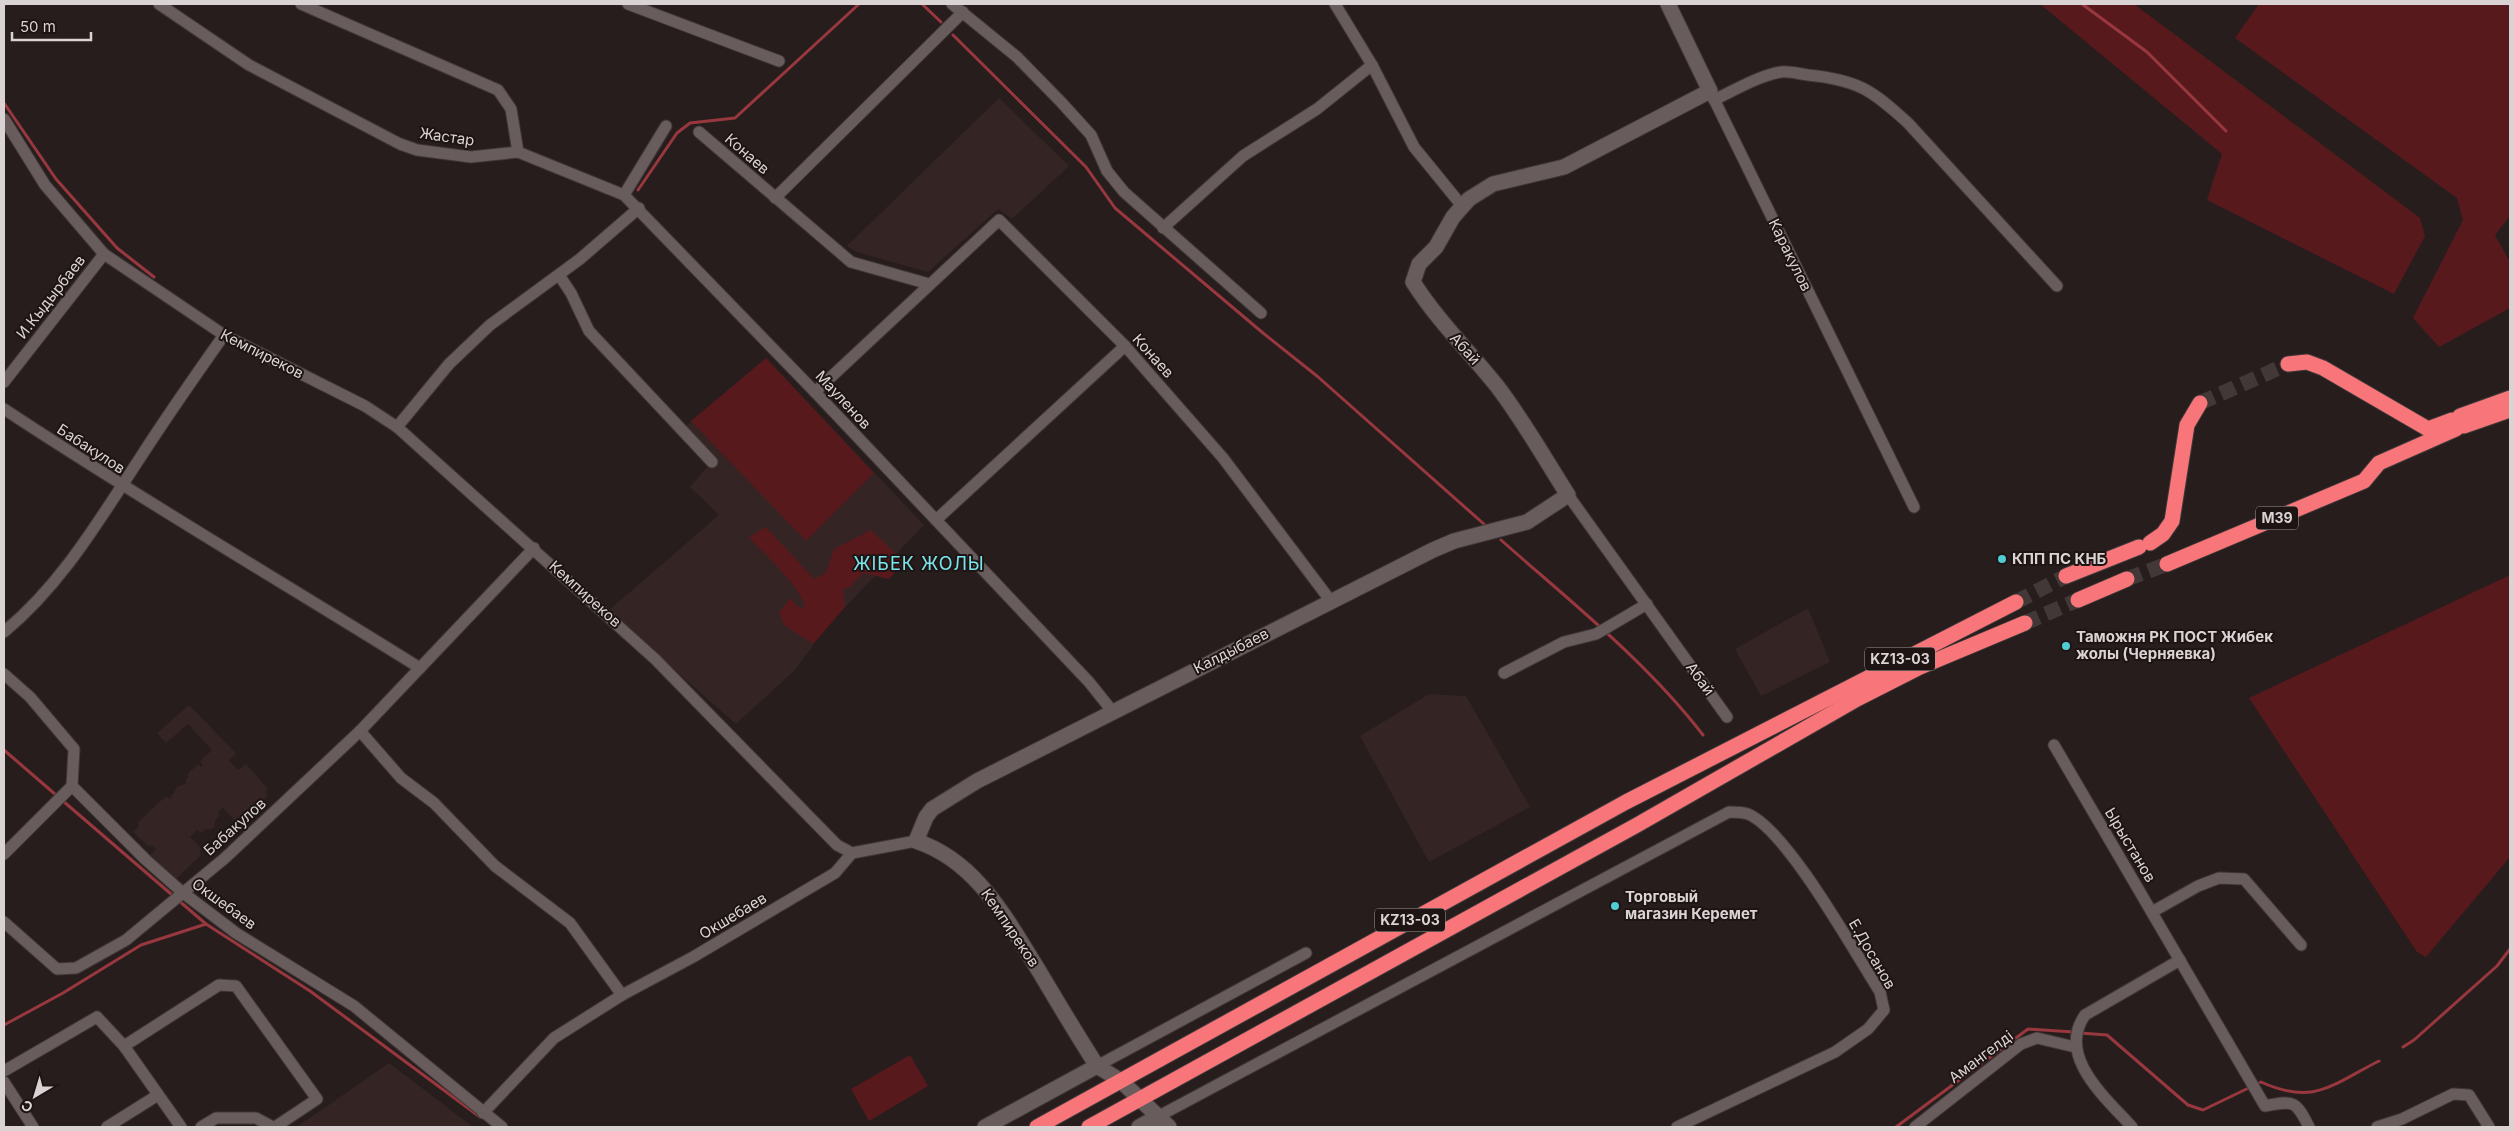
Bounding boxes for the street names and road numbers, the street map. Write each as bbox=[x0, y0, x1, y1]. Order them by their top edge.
street label: Жастар bbox=[418, 123, 476, 150]
street label: Конаев bbox=[721, 129, 774, 178]
street label: Каракулов bbox=[1765, 215, 1816, 294]
street label: И.Кыдырбаев bbox=[12, 251, 89, 342]
street label: Кемпиреков bbox=[218, 325, 307, 383]
street label: Абай bbox=[1446, 329, 1485, 369]
street label: Конаев bbox=[1129, 330, 1178, 382]
street label: Мауленов bbox=[811, 366, 875, 433]
street label: Бабакулов bbox=[54, 420, 129, 478]
road number: M39 bbox=[2256, 506, 2298, 530]
street label: Кемпиреков bbox=[545, 556, 625, 631]
street label: Калдыбаев bbox=[1190, 623, 1272, 678]
road number: KZ13-03 bbox=[1865, 648, 1935, 671]
street label: Абай bbox=[1682, 658, 1719, 699]
street label: Бабакулов bbox=[200, 794, 270, 860]
street label: Ырыстанов bbox=[2101, 804, 2160, 886]
street label: Окшебаев bbox=[188, 874, 260, 933]
street label: Кемпиреков bbox=[977, 885, 1044, 971]
street label: Окшебаев bbox=[696, 888, 770, 943]
road number: KZ13-03 bbox=[1375, 908, 1445, 932]
street label: Е.Досанов bbox=[1845, 915, 1900, 992]
street label: Амангелді bbox=[1945, 1026, 2017, 1087]

